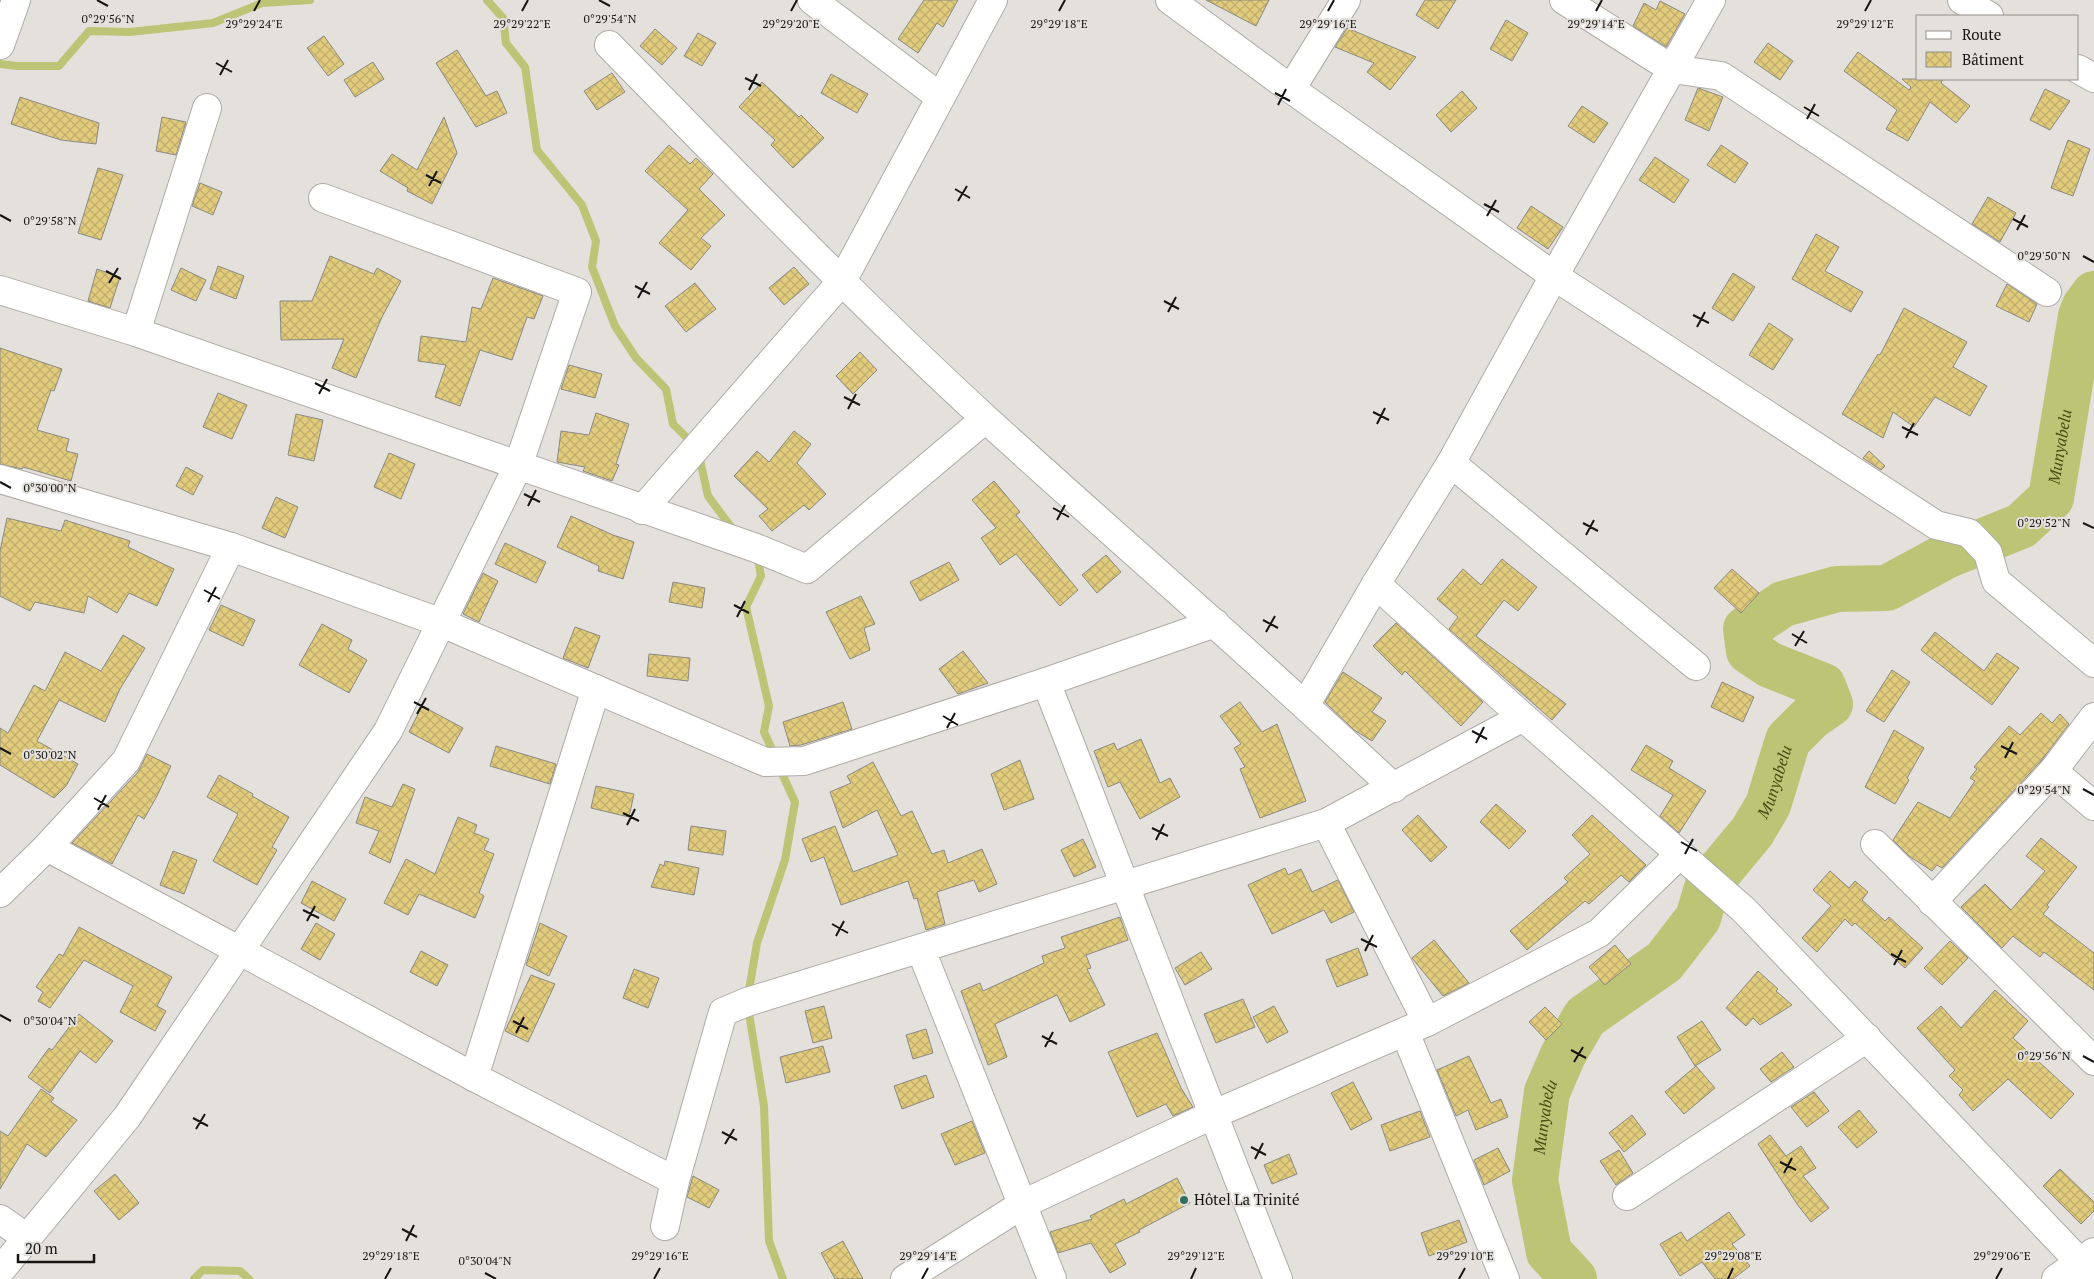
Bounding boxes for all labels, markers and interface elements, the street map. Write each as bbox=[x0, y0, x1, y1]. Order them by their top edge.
text: 0°29'56"N bbox=[81, 11, 135, 26]
text: 0°29'54"N bbox=[583, 11, 637, 26]
legend bbox=[1916, 15, 2079, 80]
text: 29°29'24"E bbox=[225, 16, 283, 31]
text: 29°29'22"E bbox=[493, 16, 551, 31]
text: 29°29'20"E bbox=[762, 16, 820, 31]
text: 29°29'18"E bbox=[1030, 16, 1088, 31]
text: 29°29'16"E bbox=[1299, 16, 1357, 31]
text: 29°29'14"E bbox=[1567, 16, 1625, 31]
text: 29°29'12"E bbox=[1836, 16, 1894, 31]
text: Route bbox=[1962, 24, 2001, 44]
text: Bâtiment bbox=[1962, 49, 2024, 69]
text: 0°29'58"N bbox=[23, 213, 77, 228]
text: 0°29'50"N bbox=[2017, 248, 2071, 263]
water label: Munyabelu bbox=[2042, 407, 2077, 487]
text: 0°30'00"N bbox=[23, 480, 77, 495]
text: 0°29'52"N bbox=[2017, 515, 2071, 530]
water label: Munyabelu bbox=[1751, 742, 1797, 823]
text: 0°30'02"N bbox=[23, 747, 77, 762]
text: 0°29'54"N bbox=[2017, 782, 2071, 797]
text: 0°30'04"N bbox=[23, 1013, 77, 1028]
text: 0°29'56"N bbox=[2017, 1048, 2071, 1063]
water label: Munyabelu bbox=[1527, 1076, 1562, 1157]
place label: Hôtel La Trinité bbox=[1194, 1189, 1299, 1209]
marker: Hôtel La Trinité bbox=[1178, 1194, 1190, 1206]
scale bar bbox=[18, 1232, 94, 1264]
text: 20 m bbox=[25, 1238, 58, 1258]
text: 29°29'18"E bbox=[362, 1248, 420, 1263]
text: 29°29'16"E bbox=[631, 1248, 689, 1263]
text: 29°29'14"E bbox=[899, 1248, 957, 1263]
text: 29°29'12"E bbox=[1167, 1248, 1225, 1263]
text: 29°29'10"E bbox=[1436, 1248, 1494, 1263]
text: 29°29'08"E bbox=[1704, 1248, 1762, 1263]
text: 29°29'06"E bbox=[1973, 1248, 2031, 1263]
text: 0°30'04"N bbox=[458, 1253, 512, 1268]

